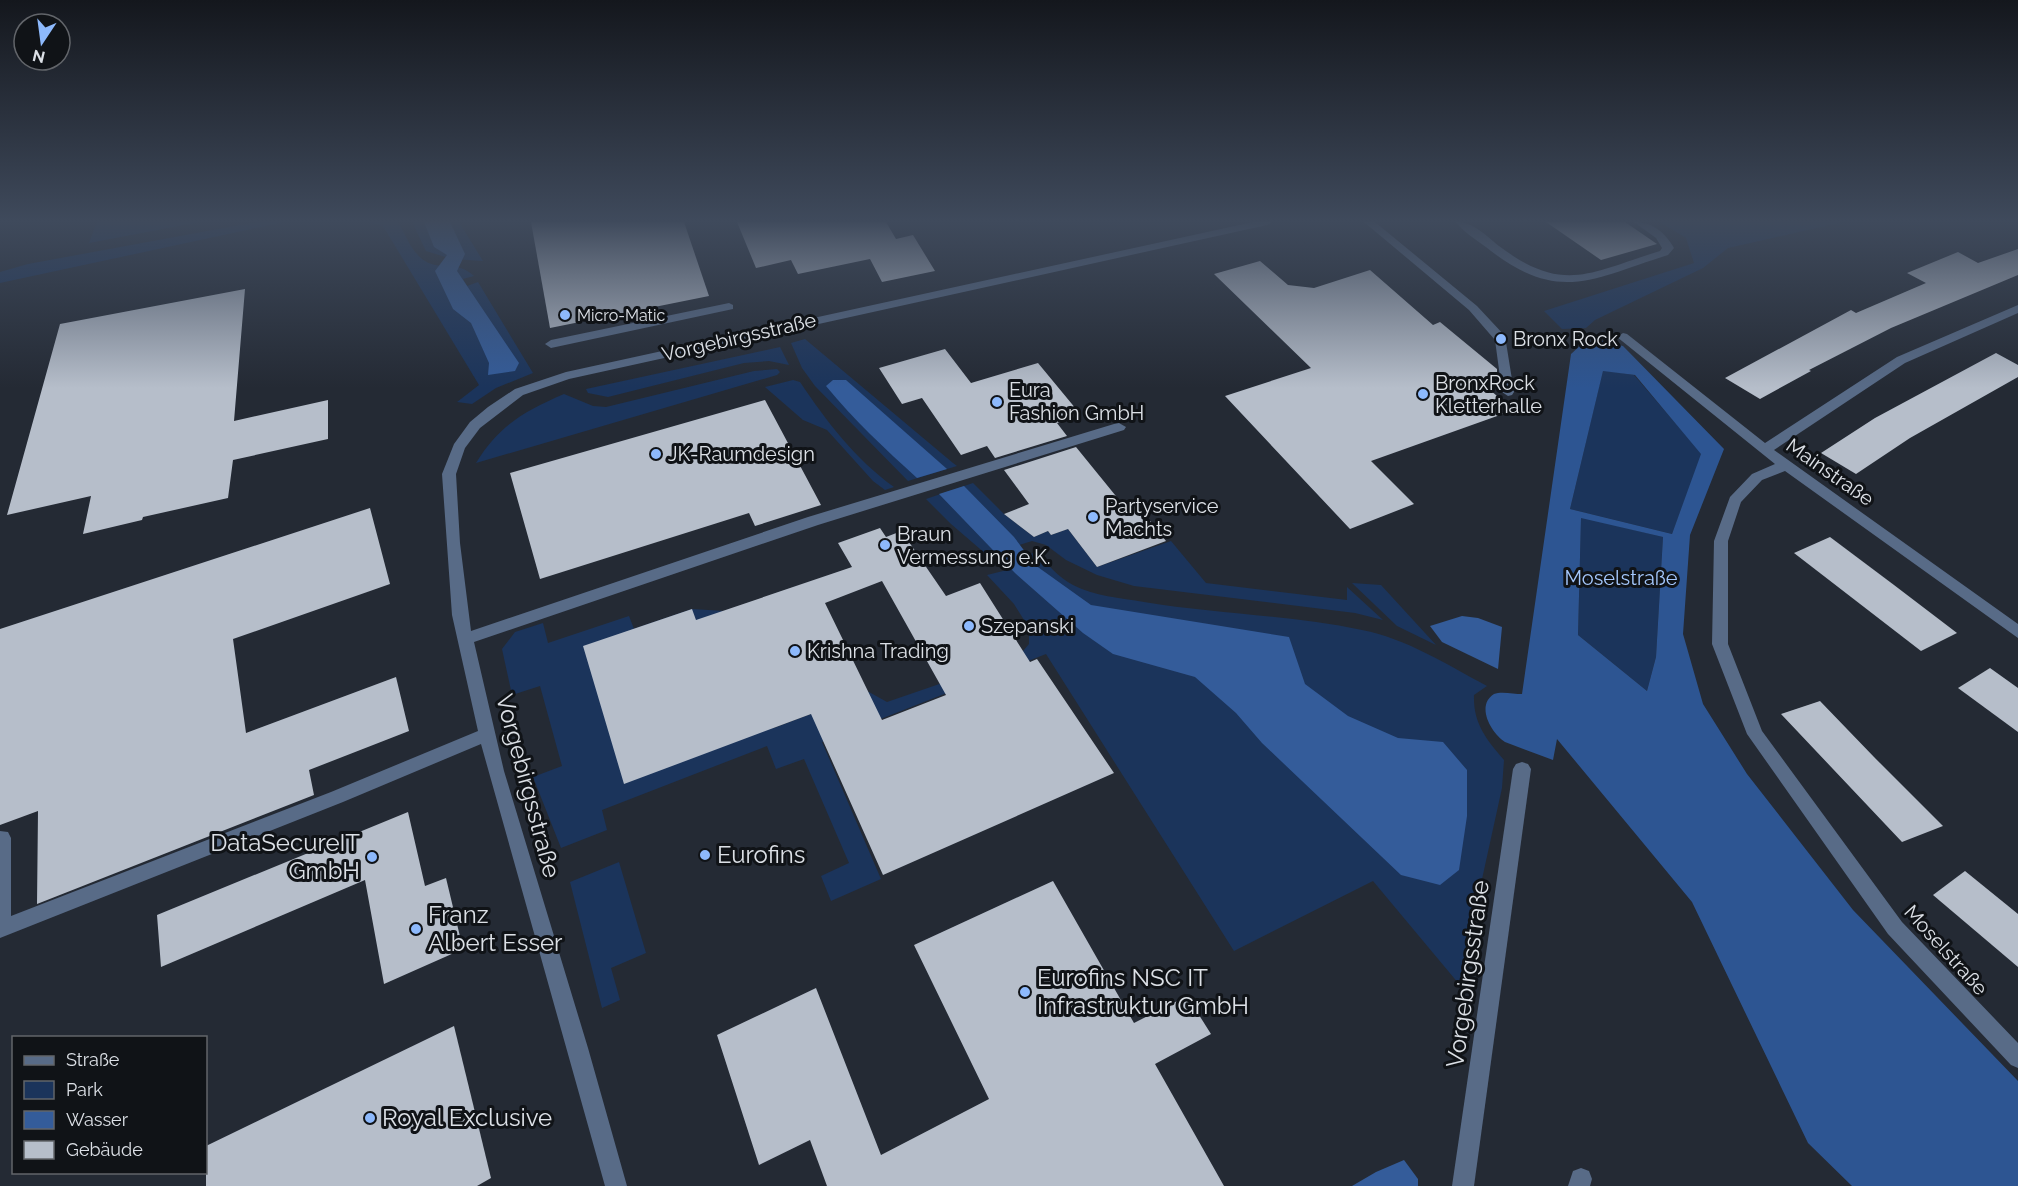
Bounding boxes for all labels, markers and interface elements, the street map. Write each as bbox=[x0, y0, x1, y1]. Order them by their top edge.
north arrow bbox=[12, 12, 72, 72]
text: N bbox=[31, 45, 47, 67]
place label: Micro-Matic bbox=[577, 306, 665, 325]
marker: Micro-Matic bbox=[558, 308, 572, 322]
street label: Vorgebirgsstraße bbox=[660, 308, 819, 366]
place label: Bronx Rock bbox=[1513, 327, 1618, 351]
marker: Bronx Rock bbox=[1494, 332, 1508, 346]
place label: BronxRock Kletterhalle bbox=[1435, 371, 1542, 418]
place label: Eura Fashion GmbH bbox=[1009, 378, 1144, 425]
marker: BronxRock Kletterhalle bbox=[1416, 387, 1430, 401]
marker: Eura Fashion GmbH bbox=[990, 395, 1004, 409]
street label: Mainstraße bbox=[1782, 433, 1879, 511]
place label: JK-Raumdesign bbox=[668, 442, 815, 466]
marker: JK-Raumdesign bbox=[649, 447, 663, 461]
place label: Partyservice Machts bbox=[1105, 494, 1219, 541]
marker: Partyservice Machts bbox=[1086, 510, 1100, 524]
place label: Braun Vermessung e.K. bbox=[897, 522, 1051, 569]
marker: Braun Vermessung e.K. bbox=[878, 538, 892, 552]
park label: Moselstraße bbox=[1564, 566, 1678, 590]
place label: Szepanski bbox=[981, 614, 1074, 638]
marker: Szepanski bbox=[962, 619, 976, 633]
place label: Krishna Trading bbox=[807, 639, 949, 663]
marker: Krishna Trading bbox=[788, 644, 802, 658]
street label: Vorgebirgsstraße bbox=[490, 691, 567, 881]
place label: DataSecureIT GmbH bbox=[210, 828, 360, 885]
place label: Eurofins bbox=[717, 840, 805, 869]
marker: Eurofins bbox=[698, 848, 712, 862]
marker: DataSecureIT GmbH bbox=[365, 850, 379, 864]
street label: Vorgebirgsstraße bbox=[1440, 878, 1495, 1069]
place label: Franz Albert Esser bbox=[428, 900, 563, 957]
street label: Moselstraße bbox=[1899, 900, 1993, 1000]
marker: Franz Albert Esser bbox=[409, 922, 423, 936]
place label: Eurofins NSC IT Infrastruktur GmbH bbox=[1037, 963, 1249, 1020]
marker: Eurofins NSC IT Infrastruktur GmbH bbox=[1018, 985, 1032, 999]
legend bbox=[12, 1036, 207, 1174]
text: Straße bbox=[66, 1049, 120, 1070]
text: Park bbox=[66, 1079, 103, 1100]
place label: Royal Exclusive bbox=[382, 1103, 552, 1132]
text: Wasser bbox=[66, 1109, 129, 1130]
marker: Royal Exclusive bbox=[363, 1111, 377, 1125]
text: Gebäude bbox=[66, 1139, 143, 1160]

